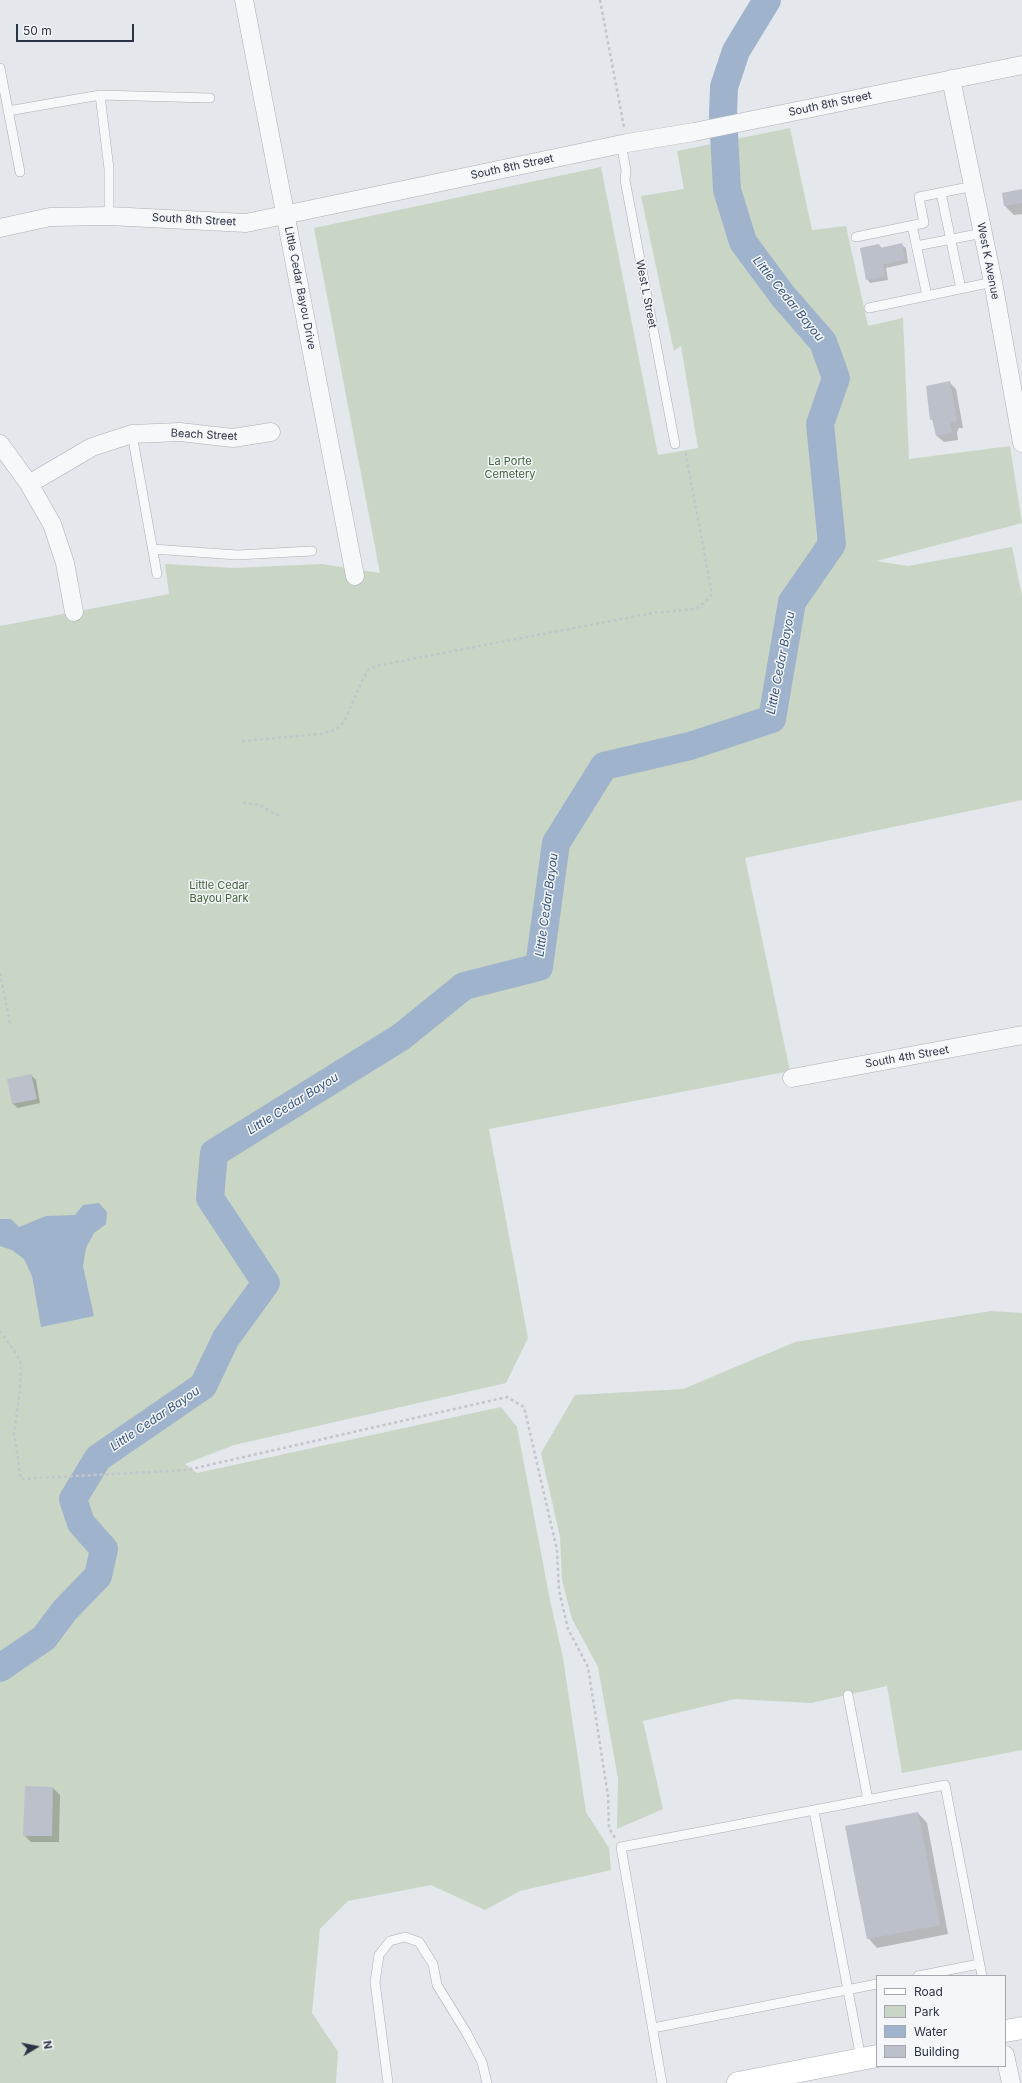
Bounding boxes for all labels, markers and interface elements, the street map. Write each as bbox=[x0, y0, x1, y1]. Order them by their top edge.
scale bar bbox=[18, 16, 136, 42]
text: 50 m bbox=[23, 23, 52, 38]
street label: South 8th Street bbox=[787, 89, 873, 119]
street label: South 8th Street bbox=[469, 152, 555, 182]
street label: South 8th Street bbox=[152, 211, 236, 229]
street label: West K Avenue bbox=[974, 221, 1002, 301]
street label: Little Cedar Bayou Drive bbox=[282, 225, 318, 351]
water label: Little Cedar Bayou bbox=[749, 254, 827, 344]
street label: West L Street bbox=[633, 259, 659, 329]
street label: Beach Street bbox=[170, 427, 238, 443]
park label: La Porte Cemetery bbox=[485, 455, 535, 481]
water label: Little Cedar Bayou bbox=[764, 610, 798, 716]
water label: Little Cedar Bayou bbox=[533, 852, 561, 958]
park label: Little Cedar Bayou Park bbox=[189, 879, 249, 905]
street label: South 4th Street bbox=[864, 1043, 950, 1071]
water label: Little Cedar Bayou bbox=[245, 1070, 341, 1138]
water label: Little Cedar Bayou bbox=[108, 1384, 202, 1454]
legend bbox=[876, 1975, 1006, 2067]
text: Road bbox=[914, 1984, 943, 1999]
text: Park bbox=[914, 2004, 940, 2019]
text: Water bbox=[914, 2024, 947, 2039]
north arrow bbox=[16, 2027, 56, 2067]
text: N bbox=[40, 2040, 55, 2050]
text: Building bbox=[914, 2044, 959, 2059]

